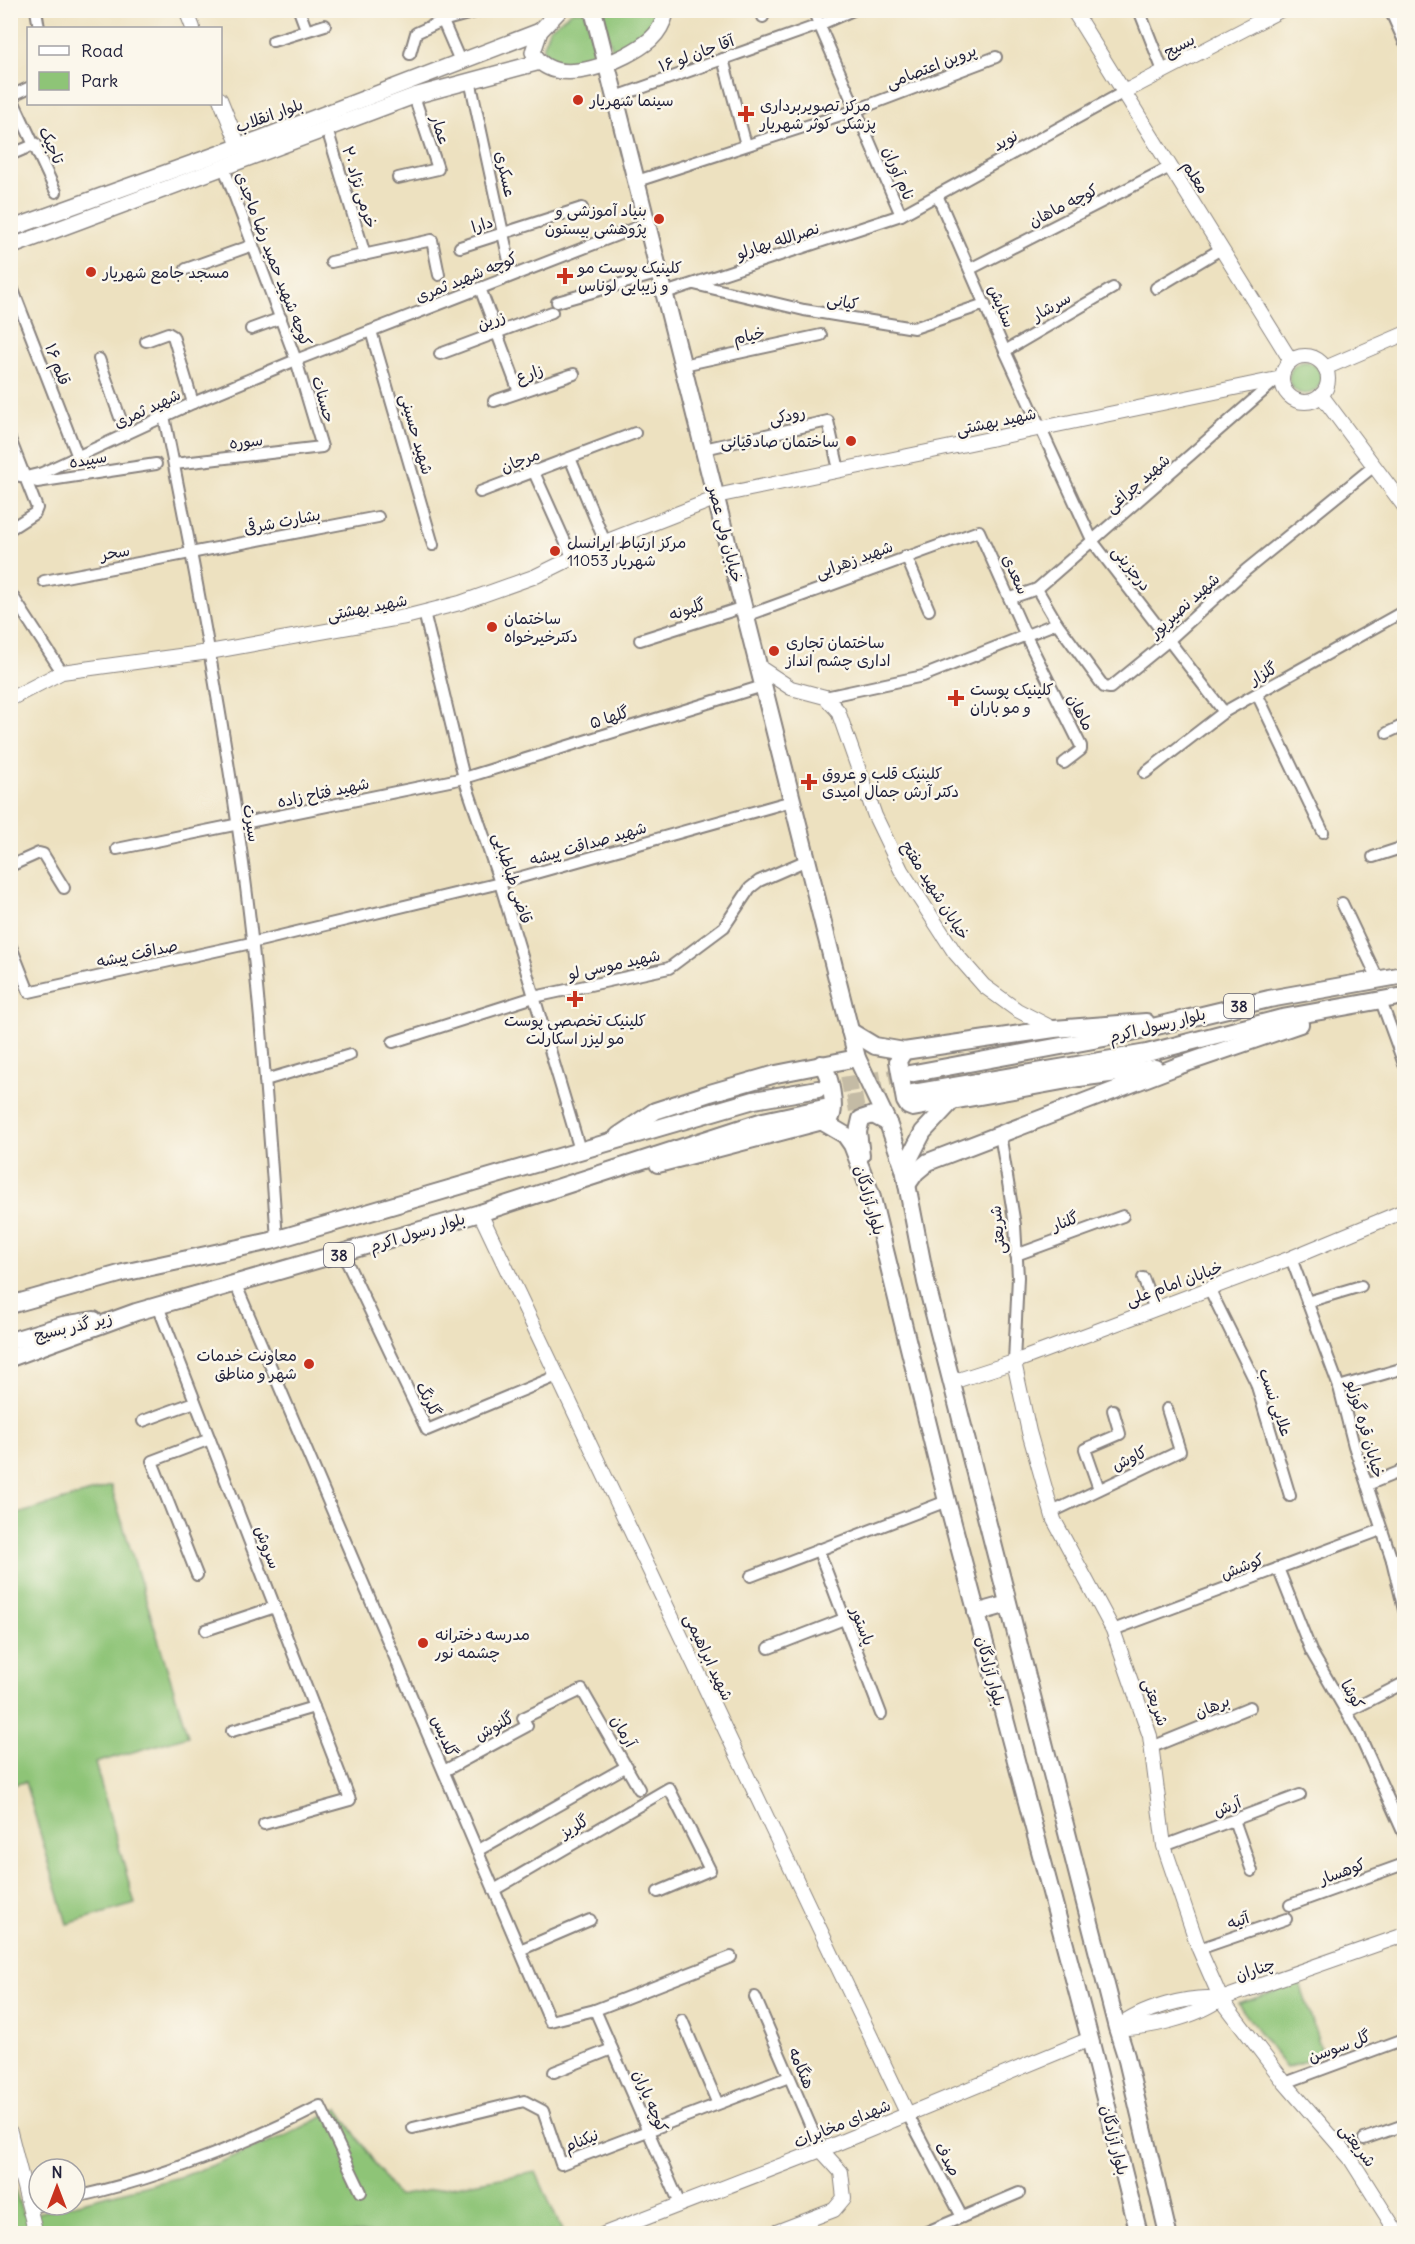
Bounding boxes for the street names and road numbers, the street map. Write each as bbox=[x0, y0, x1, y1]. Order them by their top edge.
street label: بسیج bbox=[1160, 29, 1199, 62]
street label: آقا جان لو ۱۶ bbox=[655, 30, 738, 77]
street label: پروین اعتصامی bbox=[883, 40, 979, 93]
street label: بلوار انقلاب bbox=[233, 94, 306, 137]
street label: عمار bbox=[426, 111, 455, 148]
street label: تاجیک bbox=[35, 123, 69, 167]
street label: نوید bbox=[989, 125, 1022, 156]
street label: نام آوران bbox=[876, 143, 919, 204]
street label: خرمی نژاد ۲۰ bbox=[337, 144, 382, 231]
street label: عسکری bbox=[491, 149, 521, 199]
street label: معلم bbox=[1176, 157, 1214, 199]
street label: کوچه شهید حمید رضا ماجدی bbox=[231, 169, 317, 350]
street label: کوچه ماهان bbox=[1025, 179, 1102, 232]
street label: دارا bbox=[469, 211, 495, 237]
street label: نصرالله بهارلو bbox=[733, 217, 823, 264]
street label: کوچه شهید ثمری bbox=[412, 247, 520, 307]
street label: ستایش bbox=[984, 282, 1020, 330]
street label: سرشار bbox=[1026, 287, 1074, 326]
street label: کیانی bbox=[825, 288, 861, 315]
street label: زرین bbox=[474, 306, 508, 334]
street label: خیام bbox=[731, 322, 767, 351]
street label: قلم ۱۶ bbox=[38, 340, 75, 389]
street label: زارع bbox=[513, 359, 546, 389]
street label: حسنات bbox=[308, 374, 340, 424]
street label: شهید ثمری bbox=[110, 384, 184, 432]
street label: شهید حسینی bbox=[395, 391, 438, 477]
street label: رودکی bbox=[767, 401, 807, 430]
street label: شهید بهشتی bbox=[954, 403, 1038, 440]
street label: سوره bbox=[228, 429, 264, 454]
street label: مرجان bbox=[497, 443, 543, 477]
street label: سپیده bbox=[68, 446, 109, 473]
street label: شهید چراغی bbox=[1100, 449, 1174, 517]
street label: خیابان ولی عصر bbox=[703, 481, 748, 585]
street label: بشارت شرقی bbox=[242, 504, 322, 538]
street label: شهید زهرایی bbox=[812, 536, 896, 583]
street label: سحر bbox=[97, 540, 131, 565]
street label: درجزینی bbox=[1107, 541, 1156, 595]
street label: سعدی bbox=[998, 551, 1034, 597]
street label: شهید نصیرپور bbox=[1144, 568, 1224, 643]
street label: شهید بهشتی bbox=[325, 589, 409, 626]
street label: گلپونه bbox=[666, 594, 709, 625]
street label: گلزار bbox=[1244, 657, 1280, 690]
street label: ماهان bbox=[1063, 690, 1099, 734]
street label: گلها ۵ bbox=[587, 701, 631, 732]
street label: شهید فتاح زاده bbox=[275, 772, 371, 812]
street label: سیرت bbox=[239, 803, 265, 843]
street label: شهید صداقت پیشه bbox=[527, 817, 649, 870]
street label: قاضی طباطبایی bbox=[488, 830, 537, 926]
street label: خیابان شهید مفتح bbox=[897, 837, 974, 944]
street label: صداقت پیشه bbox=[95, 935, 180, 972]
street label: شهید موسی لو bbox=[565, 944, 662, 985]
road number: 38 bbox=[1224, 994, 1254, 1018]
street label: بلوار رسول اکرم bbox=[1107, 1003, 1208, 1050]
street label: بلوار آزادگان bbox=[850, 1163, 889, 1237]
street label: شریعتی bbox=[984, 1204, 1011, 1255]
street label: گلنار bbox=[1047, 1207, 1081, 1236]
street label: بلوار رسول اکرم bbox=[367, 1208, 468, 1259]
road number: 38 bbox=[324, 1243, 354, 1267]
street label: خیابان امام علی bbox=[1123, 1256, 1226, 1313]
street label: زیر گذر بسیج bbox=[32, 1307, 114, 1346]
street label: علایی نسب bbox=[1254, 1365, 1297, 1439]
street label: خیابان قره گوزلو bbox=[1341, 1377, 1389, 1480]
street label: گلرنگ bbox=[412, 1378, 446, 1420]
street label: کاوش bbox=[1108, 1441, 1150, 1475]
street label: سروش bbox=[250, 1523, 285, 1572]
street label: کوشش bbox=[1217, 1549, 1267, 1584]
street label: پاستور bbox=[845, 1602, 879, 1648]
street label: شهید ابراهیمی bbox=[679, 1610, 738, 1704]
street label: بلوار آزادگان bbox=[971, 1634, 1010, 1708]
street label: شریعتی bbox=[1138, 1676, 1173, 1729]
street label: کوشا bbox=[1336, 1676, 1369, 1713]
street label: برهان bbox=[1192, 1690, 1232, 1722]
street label: گلنوش bbox=[471, 1707, 518, 1746]
street label: آرمان bbox=[607, 1711, 642, 1752]
street label: گلدیس bbox=[427, 1712, 463, 1760]
street label: آرش bbox=[1210, 1791, 1245, 1820]
street label: گلریز bbox=[554, 1810, 592, 1843]
street label: کوهسار bbox=[1314, 1853, 1368, 1890]
street label: آتیه bbox=[1224, 1907, 1253, 1933]
street label: چناران bbox=[1233, 1953, 1278, 1986]
street label: گل سوسن bbox=[1305, 2025, 1373, 2067]
street label: هنگامه bbox=[784, 2044, 820, 2092]
street label: کوچه یاران bbox=[628, 2067, 673, 2136]
street label: شهدای مخابرات bbox=[790, 2094, 894, 2152]
street label: بلوار آزادگان bbox=[1096, 2103, 1133, 2177]
street label: شریعتی bbox=[1334, 2119, 1381, 2171]
street label: نیکنام bbox=[561, 2124, 602, 2159]
street label: صدف bbox=[931, 2138, 965, 2180]

